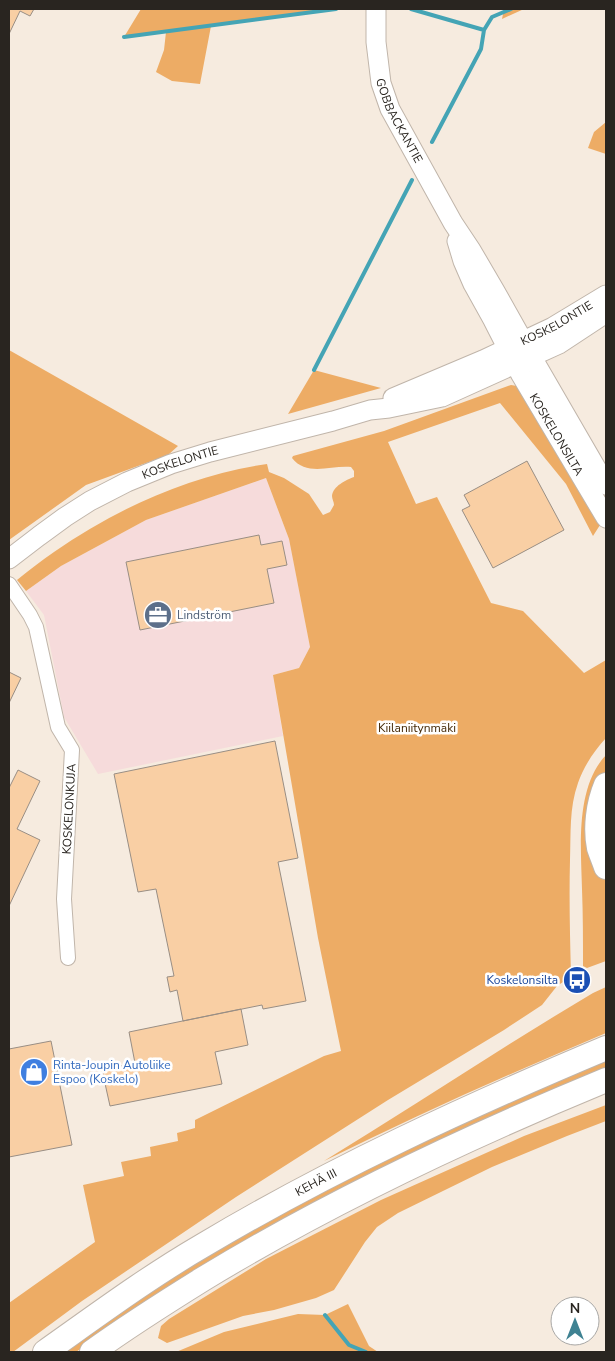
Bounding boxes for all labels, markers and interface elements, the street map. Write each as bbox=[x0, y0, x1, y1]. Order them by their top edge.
street label: GOBBACKANTIE bbox=[372, 77, 426, 166]
street label: KOSKELONTIE bbox=[518, 297, 596, 349]
street label: KOSKELONSILTA bbox=[526, 390, 587, 479]
street label: KOSKELONTIE bbox=[140, 442, 220, 483]
office icon: Lindström bbox=[143, 600, 173, 630]
place label: Lindström bbox=[177, 607, 231, 623]
park label: Kiilaniitynmäki bbox=[378, 720, 456, 736]
street label: KOSKELONKUJA bbox=[59, 763, 79, 855]
bus stop icon: Koskelonsilta bbox=[562, 965, 592, 995]
place label: Koskelonsilta bbox=[486, 972, 558, 988]
shop icon: Rinta-Joupin Autoliike Espoo (Koskelo) bbox=[19, 1057, 49, 1087]
place label: Rinta-Joupin Autoliike Espoo (Koskelo) bbox=[53, 1057, 171, 1087]
street label: KEHÄ III bbox=[292, 1165, 339, 1200]
north arrow bbox=[550, 1296, 600, 1346]
text: N bbox=[570, 1299, 580, 1318]

